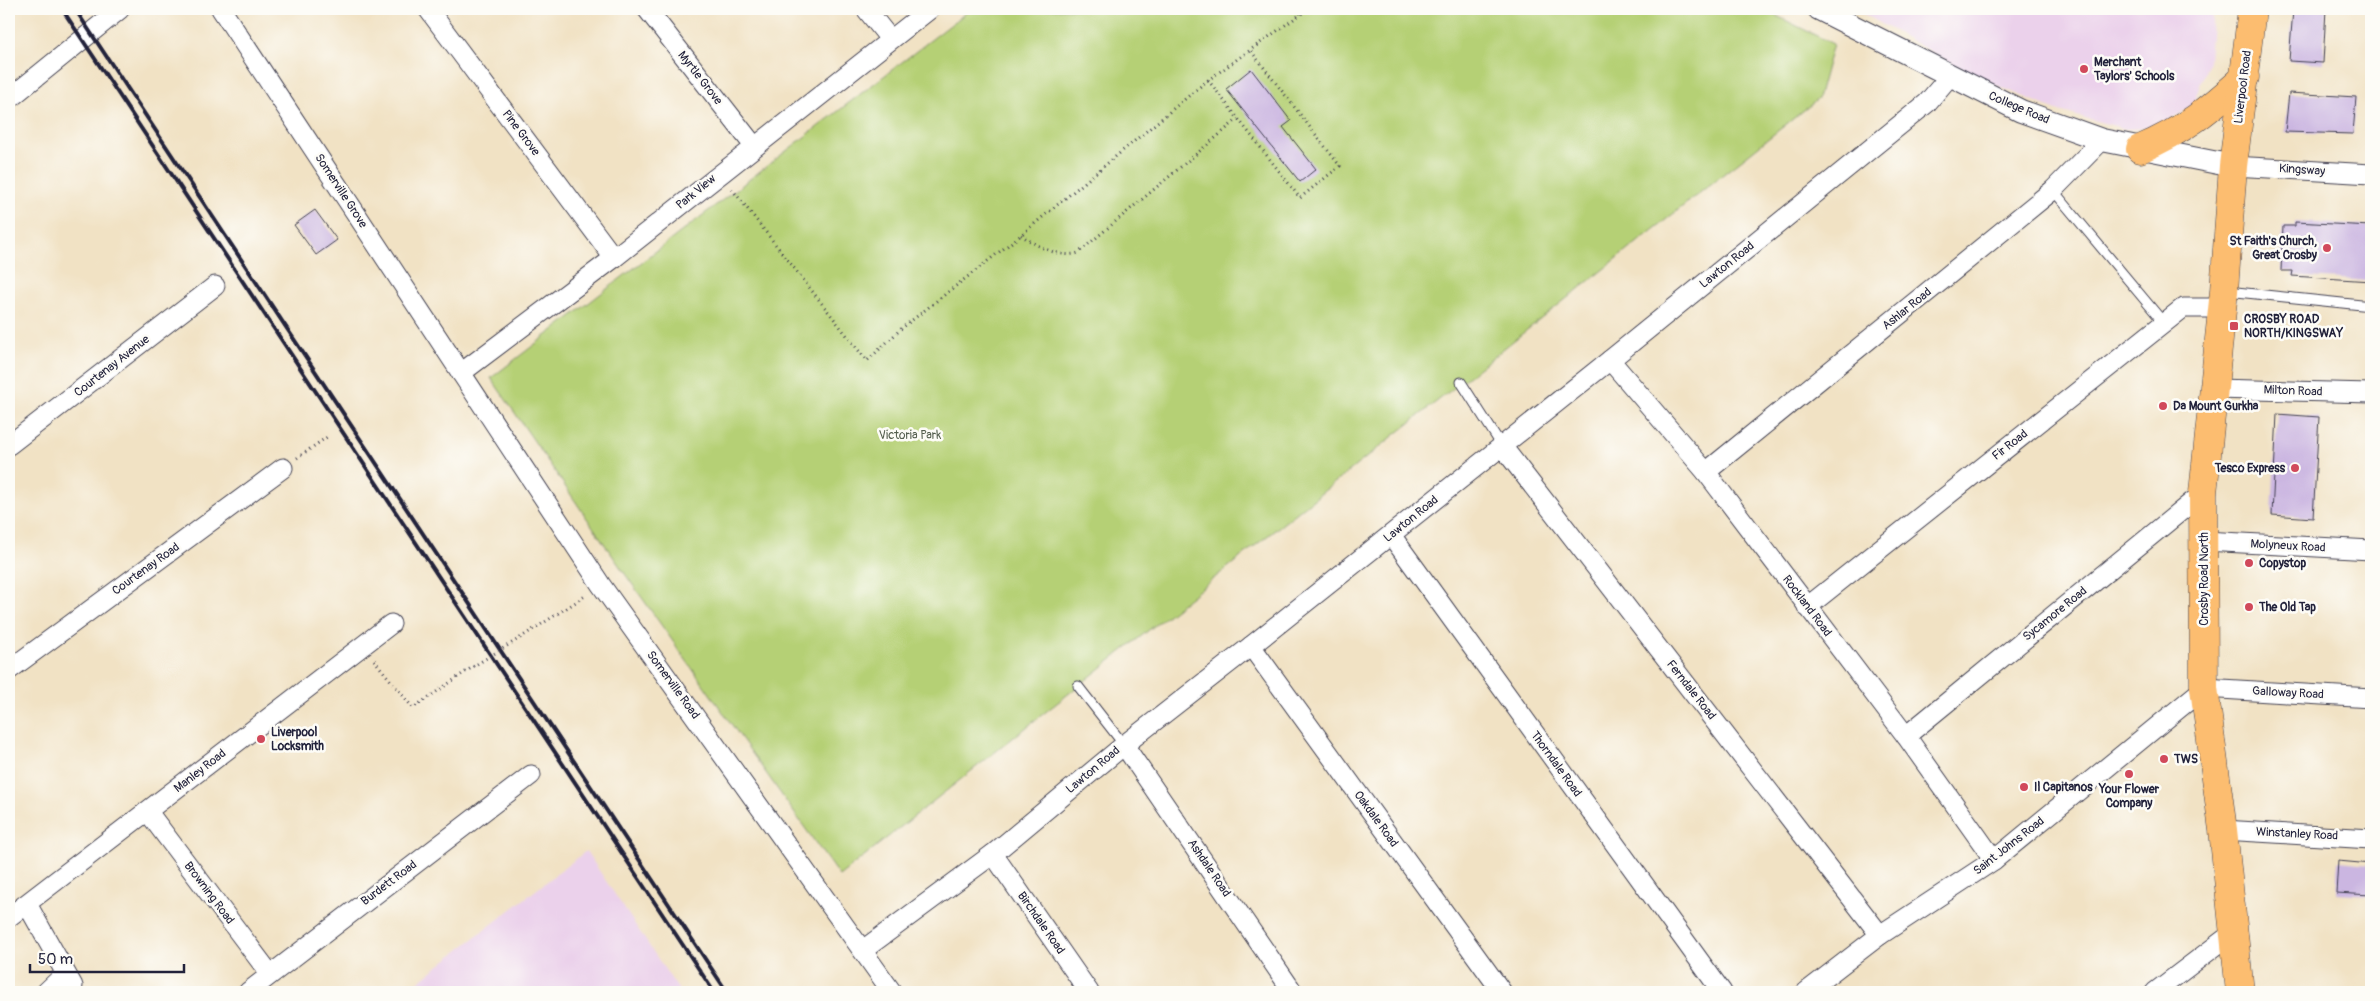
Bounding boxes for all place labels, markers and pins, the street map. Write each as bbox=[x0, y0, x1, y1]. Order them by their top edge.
place label: Merchant Taylors' Schools bbox=[2093, 55, 2175, 84]
marker: Merchant Taylors' Schools bbox=[2078, 63, 2090, 75]
place label: St Faith's Church, Great Crosby bbox=[2229, 234, 2318, 263]
marker: St Faith's Church, Great Crosby bbox=[2321, 242, 2333, 254]
place label: CROSBY ROAD NORTH/KINGSWAY bbox=[2244, 312, 2343, 341]
marker: CROSBY ROAD NORTH/KINGSWAY bbox=[2228, 320, 2240, 332]
place label: Da Mount Gurkha bbox=[2173, 399, 2259, 414]
marker: Da Mount Gurkha bbox=[2157, 400, 2169, 412]
place label: Tesco Express bbox=[2214, 461, 2286, 476]
marker: Tesco Express bbox=[2289, 462, 2301, 474]
place label: Copystop bbox=[2259, 556, 2307, 571]
marker: Copystop bbox=[2243, 557, 2255, 569]
place label: The Old Tap bbox=[2258, 600, 2316, 615]
marker: The Old Tap bbox=[2243, 601, 2255, 613]
place label: Liverpool Locksmith bbox=[271, 725, 324, 754]
marker: Liverpool Locksmith bbox=[255, 733, 267, 745]
place label: TWS bbox=[2173, 752, 2198, 767]
marker: TWS bbox=[2158, 753, 2170, 765]
marker: Your Flower Company bbox=[2123, 768, 2135, 780]
place label: Il Capitanos bbox=[2034, 780, 2093, 795]
marker: Il Capitanos bbox=[2018, 781, 2030, 793]
place label: Your Flower Company bbox=[2098, 782, 2160, 811]

